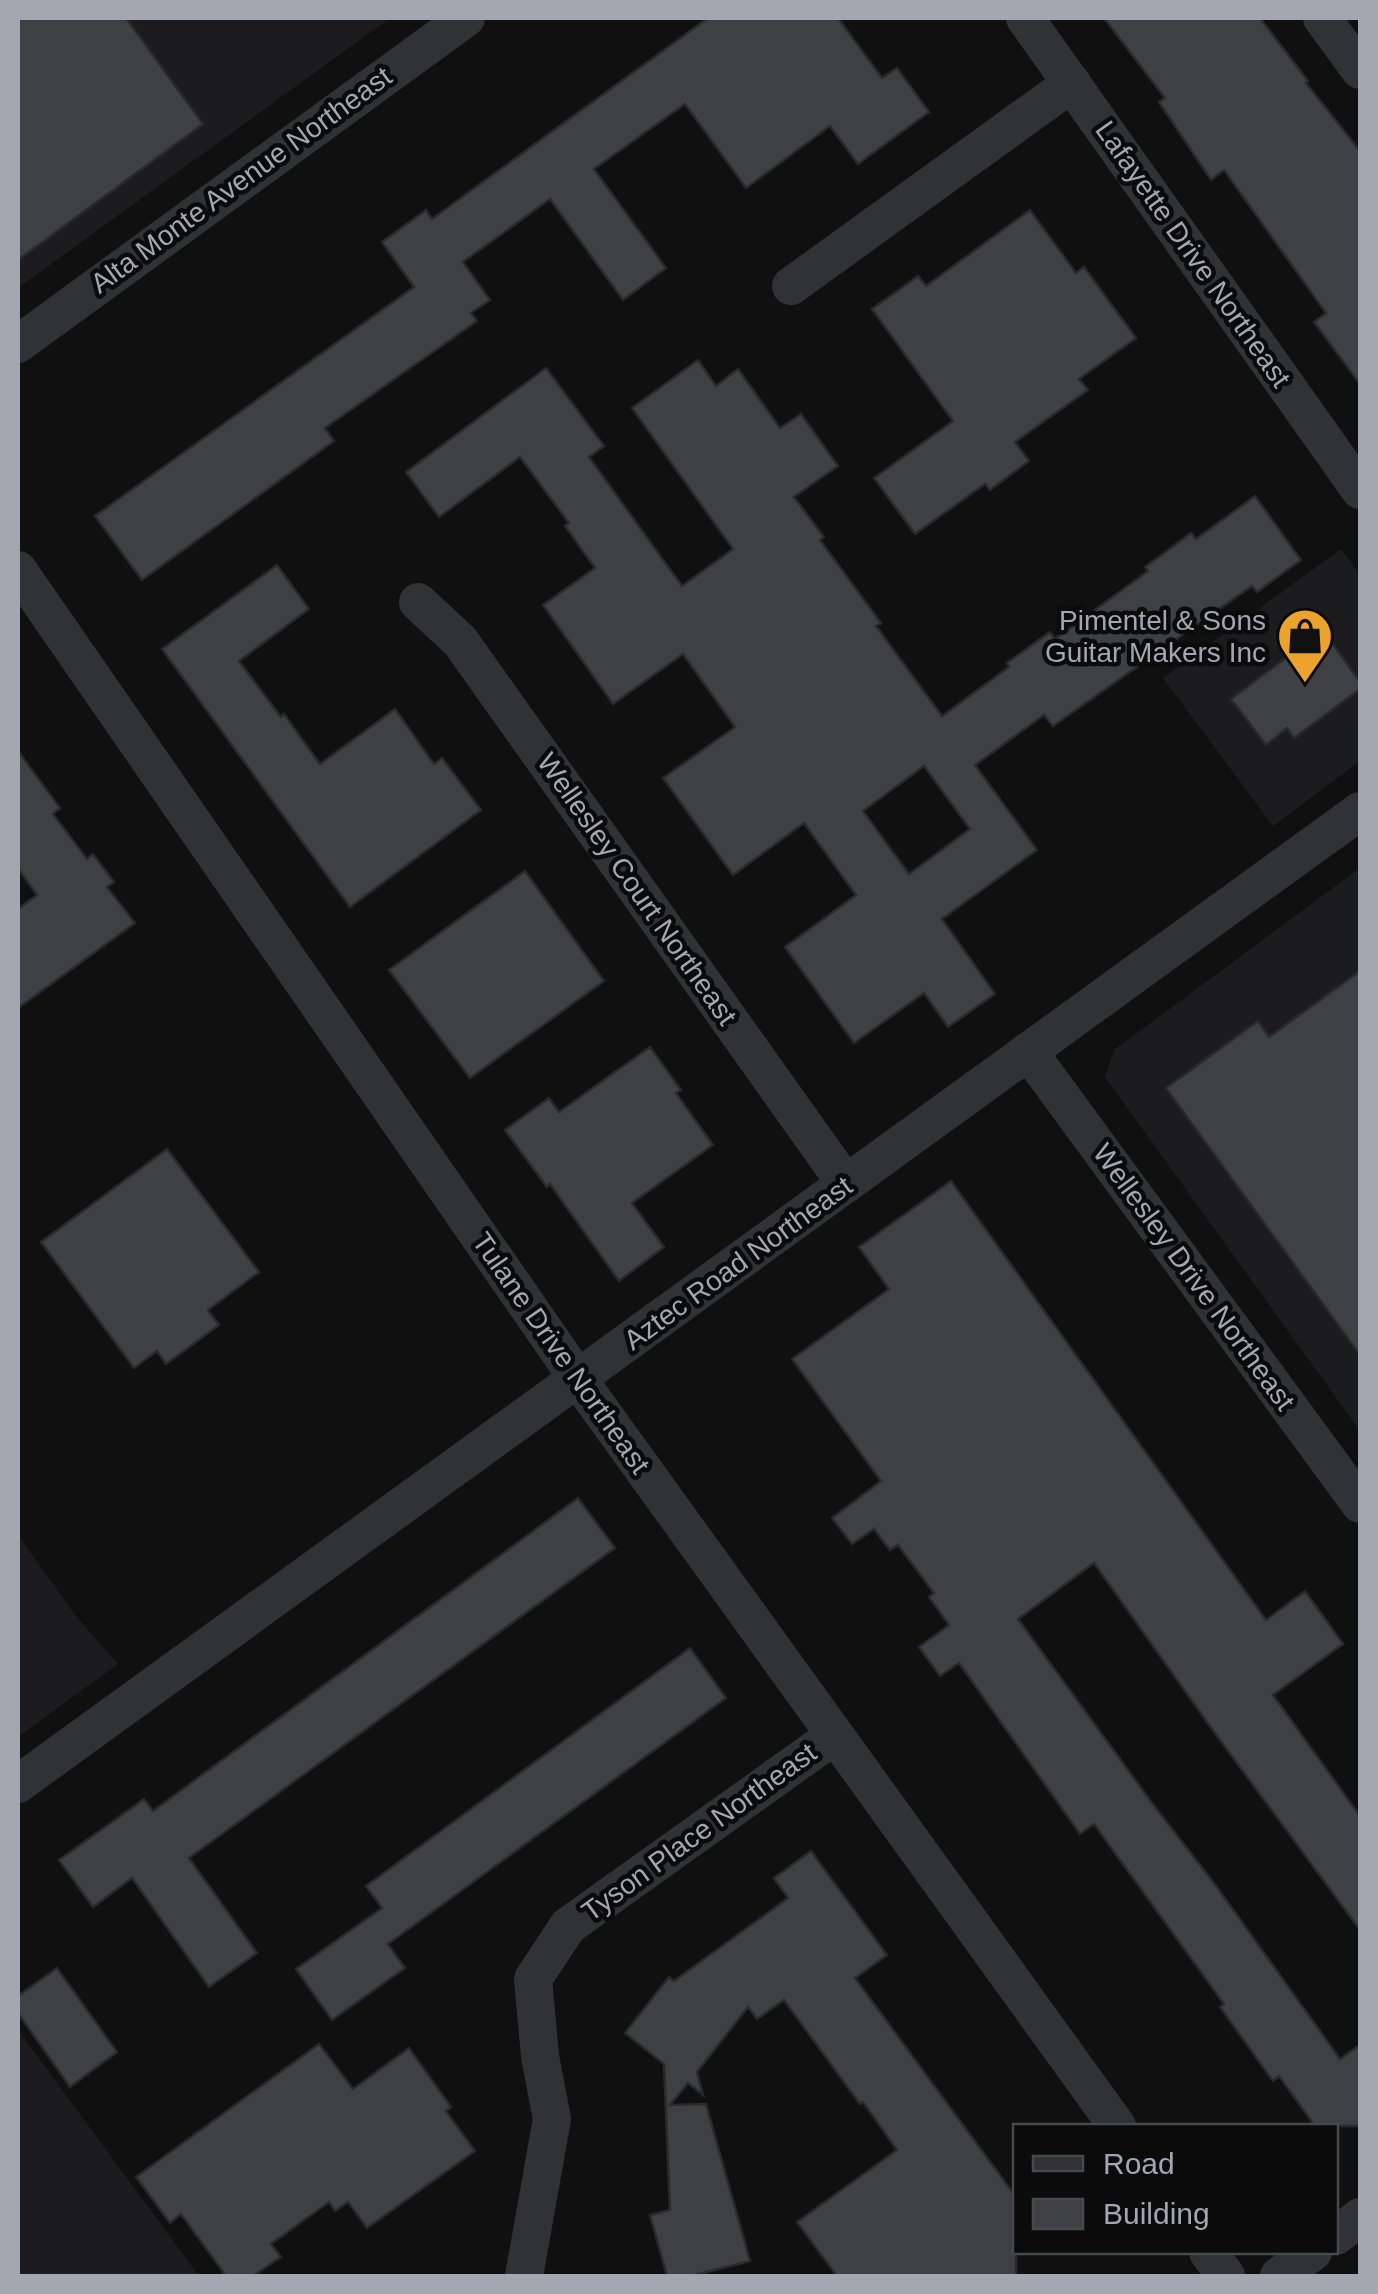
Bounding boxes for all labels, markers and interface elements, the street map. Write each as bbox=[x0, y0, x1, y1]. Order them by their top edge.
street label: Alta Monte Avenue Northeast bbox=[85, 60, 397, 299]
street label: Lafayette Drive Northeast bbox=[1089, 115, 1297, 393]
place label: Pimentel & Sons Guitar Makers Inc bbox=[1045, 605, 1266, 668]
shop icon: Pimentel & Sons Guitar Makers Inc bbox=[1275, 606, 1335, 685]
street label: Wellesley Court Northeast bbox=[531, 747, 743, 1031]
street label: Wellesley Drive Northeast bbox=[1087, 1138, 1301, 1416]
street label: Aztec Road Northeast bbox=[618, 1170, 858, 1356]
street label: Tulane Drive Northeast bbox=[466, 1227, 656, 1480]
street label: Tyson Place Northeast bbox=[576, 1737, 822, 1927]
legend bbox=[1013, 2124, 1338, 2254]
text: Road bbox=[1103, 2147, 1175, 2180]
text: Building bbox=[1103, 2197, 1210, 2230]

